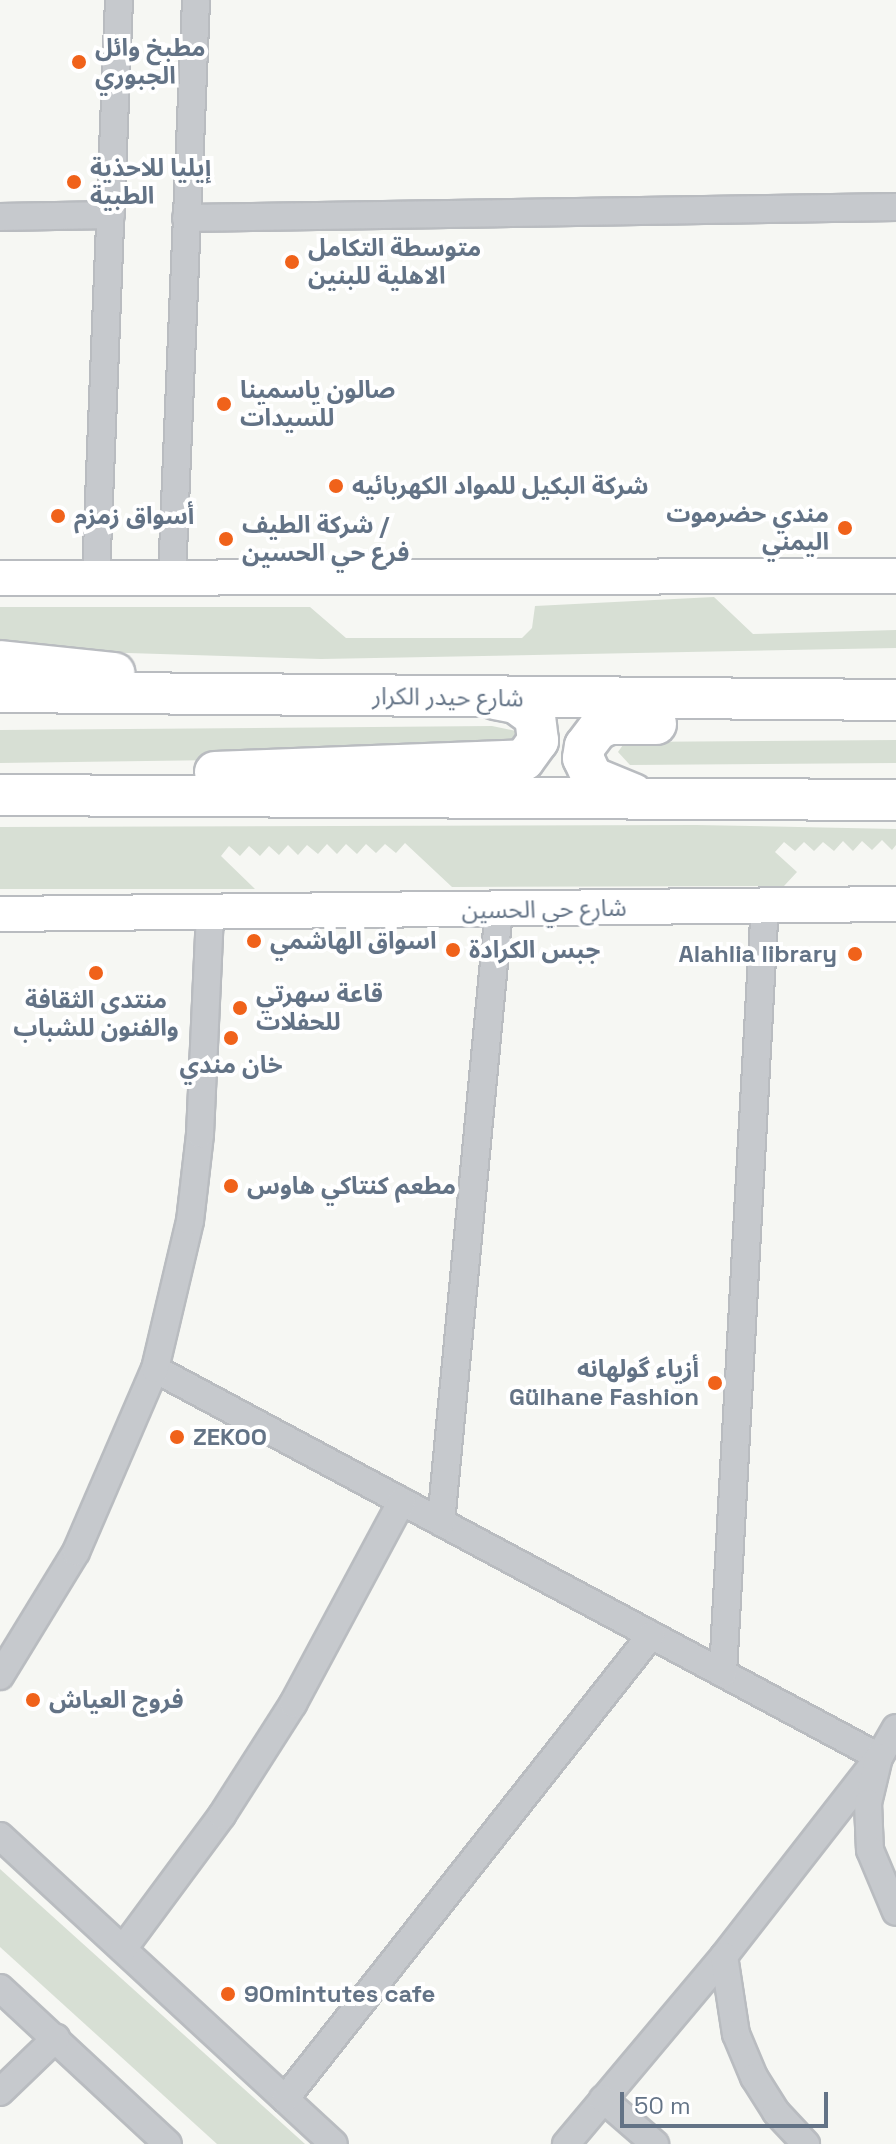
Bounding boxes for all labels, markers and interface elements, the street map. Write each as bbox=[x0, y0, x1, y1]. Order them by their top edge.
place label: مطبخ وائل الجبوري bbox=[95, 34, 205, 90]
marker: مطبخ وائل الجبوري bbox=[70, 53, 88, 71]
place label: إيليا للاحذية الطبية bbox=[90, 154, 211, 210]
marker: إيليا للاحذية الطبية bbox=[65, 173, 83, 191]
place label: متوسطة التكامل الاهلية للبنين bbox=[308, 234, 481, 290]
marker: متوسطة التكامل الاهلية للبنين bbox=[283, 253, 301, 271]
place label: صالون ياسمينا للسيدات bbox=[240, 376, 395, 432]
marker: صالون ياسمينا للسيدات bbox=[215, 395, 233, 413]
place label: شركة البكيل للمواد الكهربائيه bbox=[352, 472, 649, 500]
marker: شركة البكيل للمواد الكهربائيه bbox=[327, 477, 345, 495]
place label: مندي حضرموت اليمني bbox=[666, 500, 829, 556]
place label: أسواق زمزم bbox=[74, 502, 194, 530]
marker: أسواق زمزم bbox=[49, 507, 67, 525]
place label: شركة الطيف / فرع حي الحسين bbox=[242, 511, 409, 567]
marker: مندي حضرموت اليمني bbox=[836, 519, 854, 537]
marker: شركة الطيف / فرع حي الحسين bbox=[217, 530, 235, 548]
street label: شارع حيدر الكرار bbox=[372, 681, 524, 713]
street label: شارع حي الحسين bbox=[461, 893, 627, 925]
place label: اسواق الهاشمي bbox=[270, 927, 437, 955]
marker: اسواق الهاشمي bbox=[245, 932, 263, 950]
place label: جبس الكرادة bbox=[469, 936, 600, 964]
place label: Alahlia library bbox=[679, 940, 837, 968]
marker: جبس الكرادة bbox=[444, 941, 462, 959]
marker: Alahlia library bbox=[844, 943, 866, 965]
marker: منتدى الثقافة والفنون للشباب bbox=[87, 964, 105, 982]
place label: قاعة سهرتي للحفلات bbox=[256, 980, 383, 1036]
place label: منتدى الثقافة والفنون للشباب bbox=[13, 986, 179, 1042]
marker: قاعة سهرتي للحفلات bbox=[231, 999, 249, 1017]
marker: خان مندي bbox=[222, 1029, 240, 1047]
place label: خان مندي bbox=[179, 1051, 283, 1079]
place label: مطعم كنتاكي هاوس bbox=[247, 1172, 456, 1200]
marker: مطعم كنتاكي هاوس bbox=[222, 1177, 240, 1195]
place label: أزياء گولهانه Gülhane Fashion bbox=[509, 1355, 699, 1411]
marker: أزياء گولهانه Gülhane Fashion bbox=[706, 1374, 724, 1392]
place label: ZEKOO bbox=[193, 1423, 267, 1451]
marker: ZEKOO bbox=[168, 1428, 186, 1446]
place label: فروج العياش bbox=[49, 1686, 184, 1714]
marker: فروج العياش bbox=[24, 1691, 42, 1709]
place label: 90mintutes cafe bbox=[244, 1980, 435, 2008]
marker: 90mintutes cafe bbox=[219, 1985, 237, 2003]
scale bar bbox=[624, 2076, 832, 2126]
text: 50 m bbox=[634, 2090, 691, 2121]

